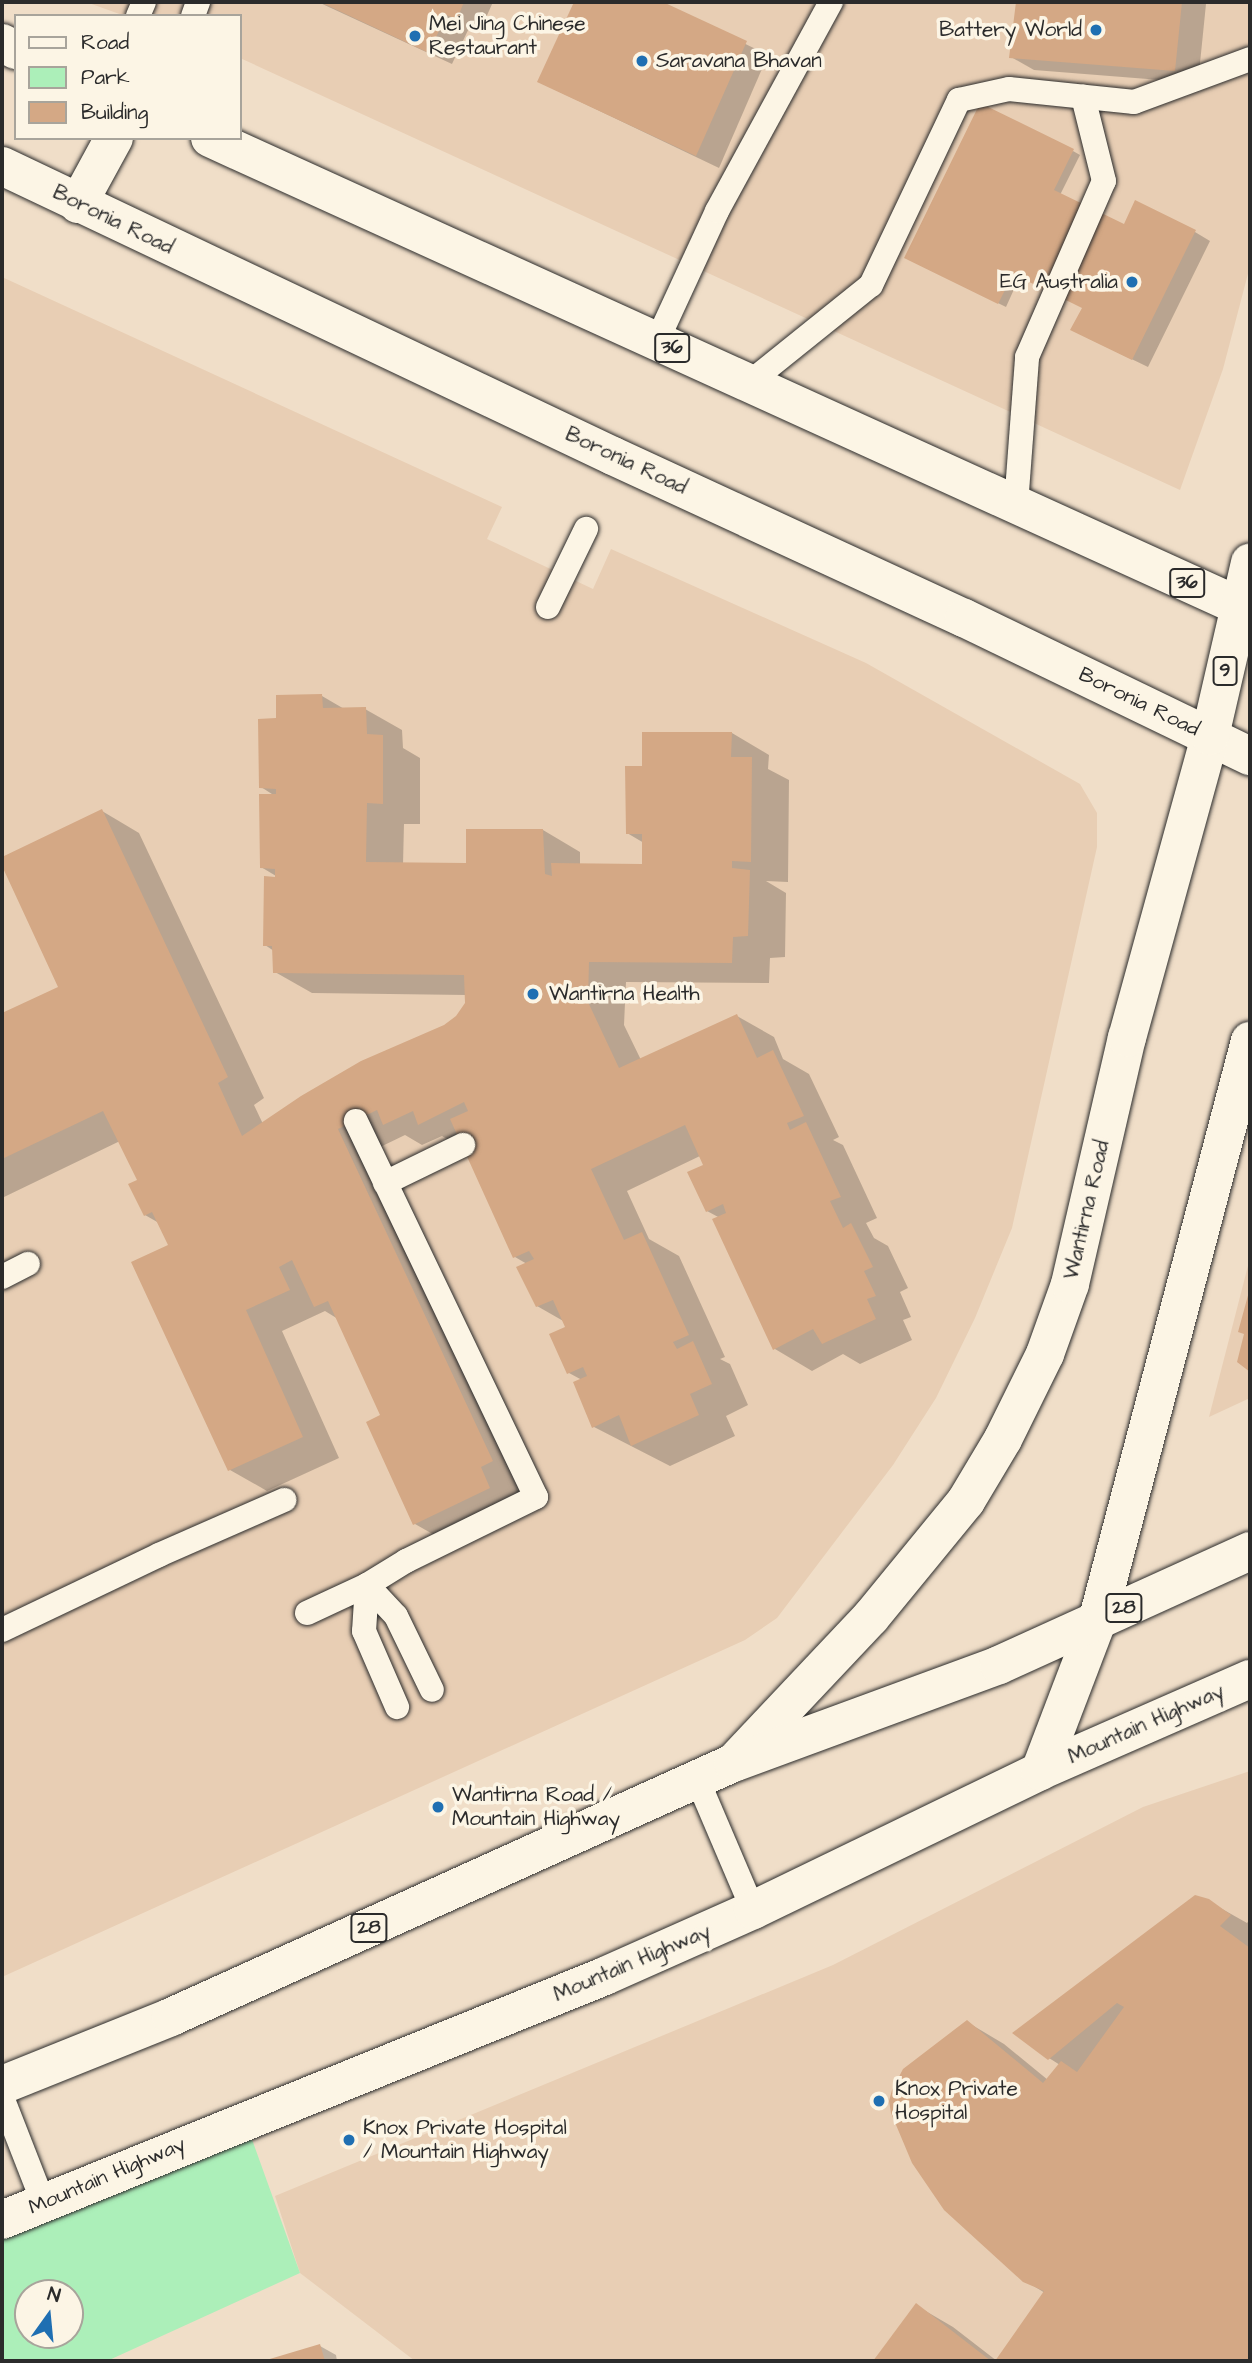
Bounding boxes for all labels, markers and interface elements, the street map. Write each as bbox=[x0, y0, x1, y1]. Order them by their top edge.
place label: Mei Jing Chinese Restaurant bbox=[429, 11, 586, 61]
legend bbox=[14, 14, 242, 140]
place label: Battery World bbox=[939, 17, 1082, 43]
marker: Battery World bbox=[1088, 22, 1104, 38]
text: Road bbox=[81, 28, 129, 57]
marker: Mei Jing Chinese Restaurant bbox=[407, 28, 423, 44]
place label: Saravana Bhavan bbox=[656, 48, 822, 74]
marker: Saravana Bhavan bbox=[634, 53, 650, 69]
text: Park bbox=[81, 63, 130, 92]
text: Building bbox=[81, 98, 148, 127]
street label: Boronia Road bbox=[49, 180, 177, 260]
place label: EG Australia bbox=[1000, 269, 1118, 295]
marker: EG Australia bbox=[1124, 274, 1140, 290]
road number: 36 bbox=[653, 332, 691, 364]
street label: Boronia Road bbox=[561, 422, 691, 500]
road number: 36 bbox=[1168, 568, 1206, 598]
road number: 9 bbox=[1211, 656, 1239, 686]
street label: Boronia Road bbox=[1075, 662, 1203, 742]
place label: Wantirna Health bbox=[549, 981, 700, 1007]
marker: Wantirna Health bbox=[523, 984, 543, 1004]
street label: Wantirna Road bbox=[1059, 1138, 1115, 1282]
road number: 28 bbox=[1105, 1592, 1143, 1624]
street label: Mountain Highway bbox=[1064, 1678, 1228, 1770]
place label: Wantirna Road / Mountain Highway bbox=[452, 1782, 620, 1832]
marker: Wantirna Road / Mountain Highway bbox=[430, 1799, 446, 1815]
road number: 28 bbox=[350, 1912, 388, 1944]
street label: Mountain Highway bbox=[550, 1919, 714, 2007]
place label: Knox Private Hospital bbox=[895, 2076, 1018, 2126]
marker: Knox Private Hospital bbox=[869, 2091, 889, 2111]
place label: Knox Private Hospital / Mountain Highway bbox=[363, 2115, 567, 2165]
street label: Mountain Highway bbox=[25, 2132, 189, 2220]
marker: Knox Private Hospital / Mountain Highway bbox=[341, 2132, 357, 2148]
north arrow bbox=[14, 2279, 84, 2349]
text: N bbox=[45, 2281, 63, 2310]

